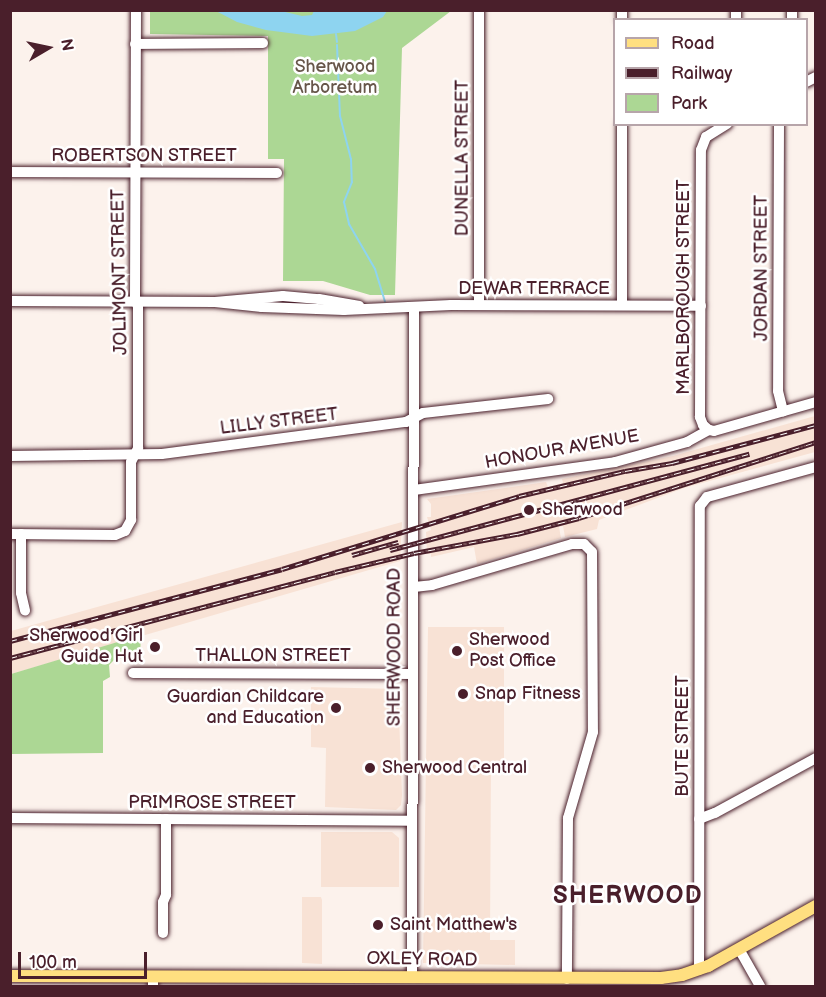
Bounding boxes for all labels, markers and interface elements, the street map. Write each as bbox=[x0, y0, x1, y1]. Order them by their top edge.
north arrow bbox=[18, 18, 78, 78]
legend bbox=[613, 18, 808, 126]
text: Road bbox=[671, 33, 715, 54]
text: N bbox=[56, 38, 77, 53]
park label: Sherwood Arboretum bbox=[292, 57, 378, 100]
text: Railway bbox=[671, 63, 733, 84]
street label: DUNELLA STREET bbox=[452, 80, 474, 236]
text: Park bbox=[671, 93, 707, 114]
street label: ROBERTSON STREET bbox=[51, 145, 237, 167]
street label: MARLBOROUGH STREET bbox=[673, 179, 695, 395]
street label: JOLIMONT STREET bbox=[108, 189, 132, 355]
street label: JORDAN STREET bbox=[751, 195, 773, 341]
street label: DEWAR TERRACE bbox=[458, 278, 610, 300]
street label: LILLY STREET bbox=[219, 404, 339, 440]
street label: HONOUR AVENUE bbox=[483, 426, 641, 474]
place label: Sherwood bbox=[542, 499, 623, 521]
marker: Sherwood bbox=[520, 501, 538, 519]
street label: SHERWOOD ROAD bbox=[384, 568, 406, 726]
place label: Sherwood Girl Guide Hut bbox=[29, 626, 143, 668]
place label: Sherwood Post Office bbox=[469, 630, 556, 672]
marker: Sherwood Girl Guide Hut bbox=[148, 640, 162, 654]
marker: Sherwood Post Office bbox=[450, 644, 464, 658]
street label: THALLON STREET bbox=[195, 645, 351, 667]
street label: BUTE STREET bbox=[672, 675, 694, 797]
place label: Snap Fitness bbox=[475, 683, 581, 705]
place label: Guardian Childcare and Education bbox=[167, 687, 324, 730]
marker: Snap Fitness bbox=[456, 687, 470, 701]
marker: Guardian Childcare and Education bbox=[329, 701, 343, 715]
place label: Sherwood Central bbox=[382, 757, 527, 779]
marker: Sherwood Central bbox=[363, 761, 377, 775]
street label: PRIMROSE STREET bbox=[128, 792, 296, 814]
district label: SHERWOOD bbox=[553, 882, 703, 910]
place label: Saint Matthew's bbox=[390, 914, 517, 936]
marker: Saint Matthew's bbox=[371, 918, 385, 932]
scale bar bbox=[21, 940, 150, 978]
street label: OXLEY ROAD bbox=[366, 948, 478, 972]
text: 100 m bbox=[29, 952, 77, 973]

